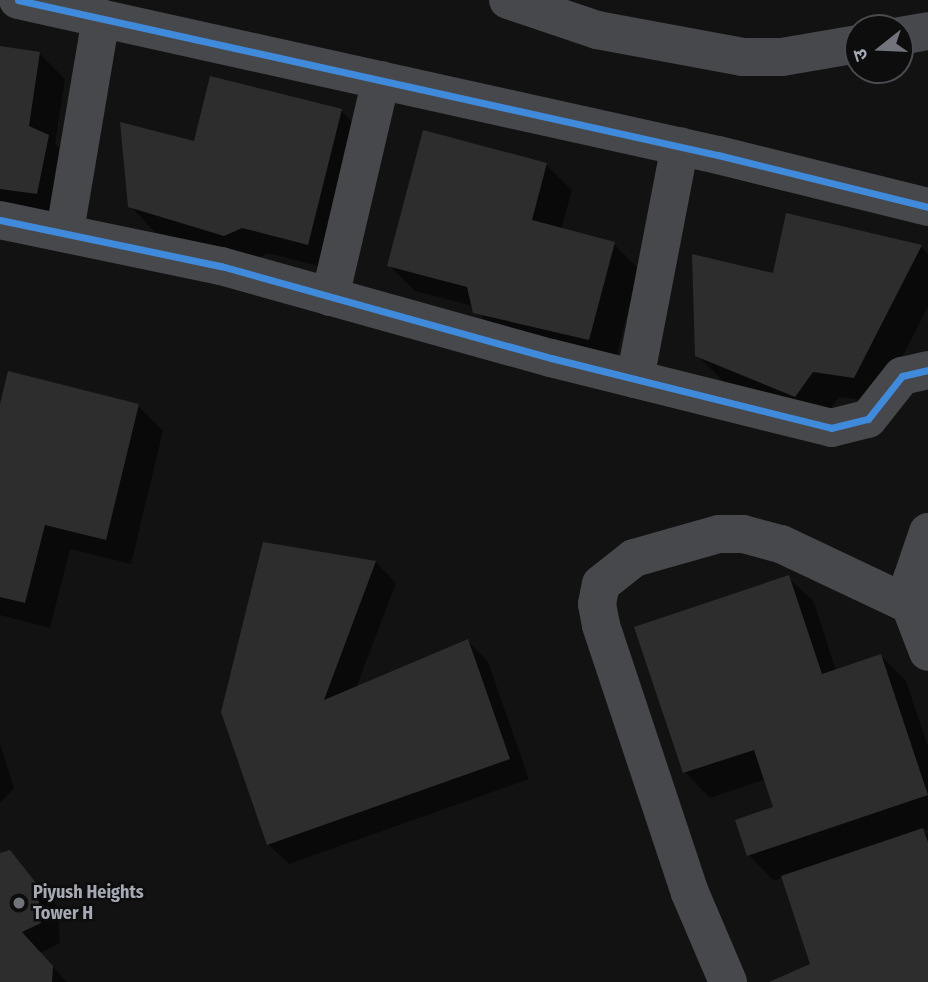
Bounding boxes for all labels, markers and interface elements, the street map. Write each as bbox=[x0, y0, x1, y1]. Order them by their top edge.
north arrow bbox=[844, 14, 914, 84]
text: उ bbox=[848, 46, 873, 64]
place label: Piyush Heights Tower H bbox=[33, 882, 144, 924]
marker: Piyush Heights Tower H bbox=[11, 895, 27, 911]

